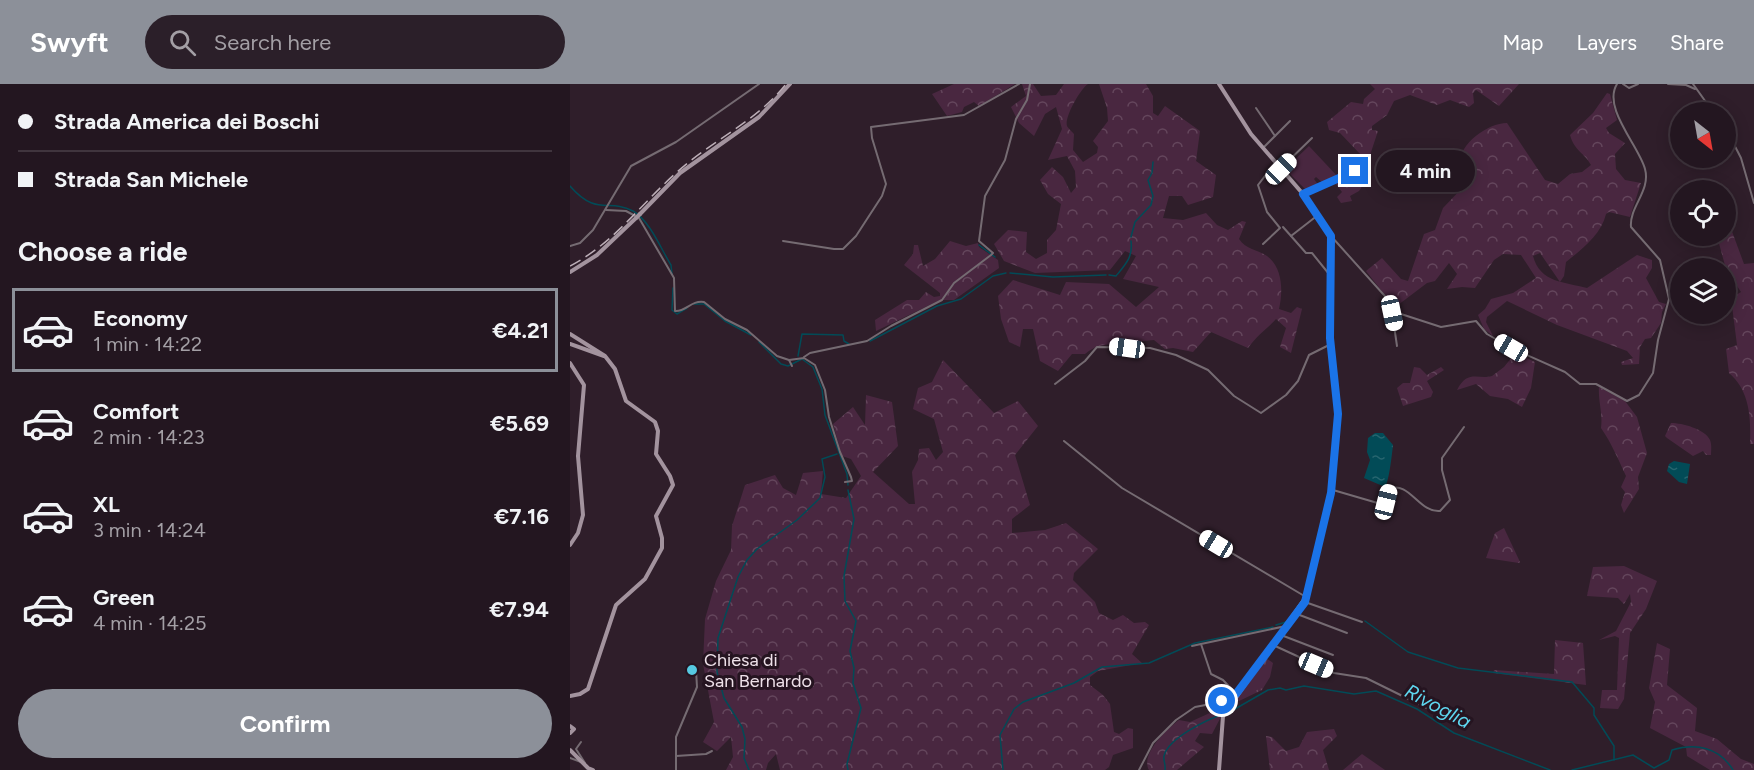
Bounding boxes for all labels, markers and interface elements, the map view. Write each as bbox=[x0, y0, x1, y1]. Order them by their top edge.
search box bbox=[145, 15, 565, 69]
text: Swyft bbox=[30, 25, 109, 59]
icon: search bbox=[166, 26, 199, 59]
text: Search here bbox=[214, 29, 331, 56]
text: Map bbox=[1503, 30, 1543, 55]
text: Layers bbox=[1576, 30, 1637, 55]
text: Share bbox=[1670, 30, 1724, 55]
north arrow bbox=[1670, 102, 1736, 168]
map controls bbox=[1670, 102, 1736, 324]
text: Strada America dei Boschi bbox=[54, 108, 320, 135]
car bbox=[1262, 150, 1300, 188]
callout: 4 min bbox=[1376, 150, 1475, 192]
route end bbox=[1341, 157, 1368, 184]
text: 4 min bbox=[1400, 159, 1451, 183]
text: Strada San Michele bbox=[54, 166, 248, 193]
button: locate bbox=[1670, 180, 1736, 246]
text: Choose a ride bbox=[18, 235, 187, 268]
button: layers bbox=[1670, 258, 1736, 324]
car bbox=[1379, 294, 1405, 332]
icon: car bbox=[21, 303, 75, 357]
text: Economy bbox=[93, 305, 188, 332]
text: €4.21 bbox=[492, 317, 549, 344]
car bbox=[1491, 331, 1531, 365]
text: 1 min · 14:22 bbox=[93, 332, 202, 356]
car bbox=[1108, 337, 1146, 359]
icon: car bbox=[21, 396, 75, 450]
text: Comfort bbox=[93, 398, 179, 425]
text: €5.69 bbox=[490, 410, 549, 437]
text: 2 min · 14:23 bbox=[93, 425, 205, 449]
car bbox=[1373, 482, 1399, 522]
icon: car bbox=[21, 489, 75, 543]
text: XL bbox=[93, 491, 120, 518]
text: €7.16 bbox=[494, 503, 549, 530]
text: 3 min · 14:24 bbox=[93, 518, 206, 542]
car bbox=[1196, 527, 1236, 561]
icon: car bbox=[21, 582, 75, 636]
text: Green bbox=[93, 584, 155, 611]
text: €7.94 bbox=[489, 596, 549, 623]
text: 4 min · 14:25 bbox=[93, 611, 207, 635]
place label: Chiesa di San Bernardo bbox=[704, 649, 812, 692]
car bbox=[1296, 650, 1336, 680]
marker: Chiesa di San Bernardo bbox=[685, 663, 699, 677]
water label: Rivoglia bbox=[1401, 679, 1475, 734]
route start bbox=[1208, 687, 1235, 714]
button: Confirm bbox=[18, 689, 552, 758]

